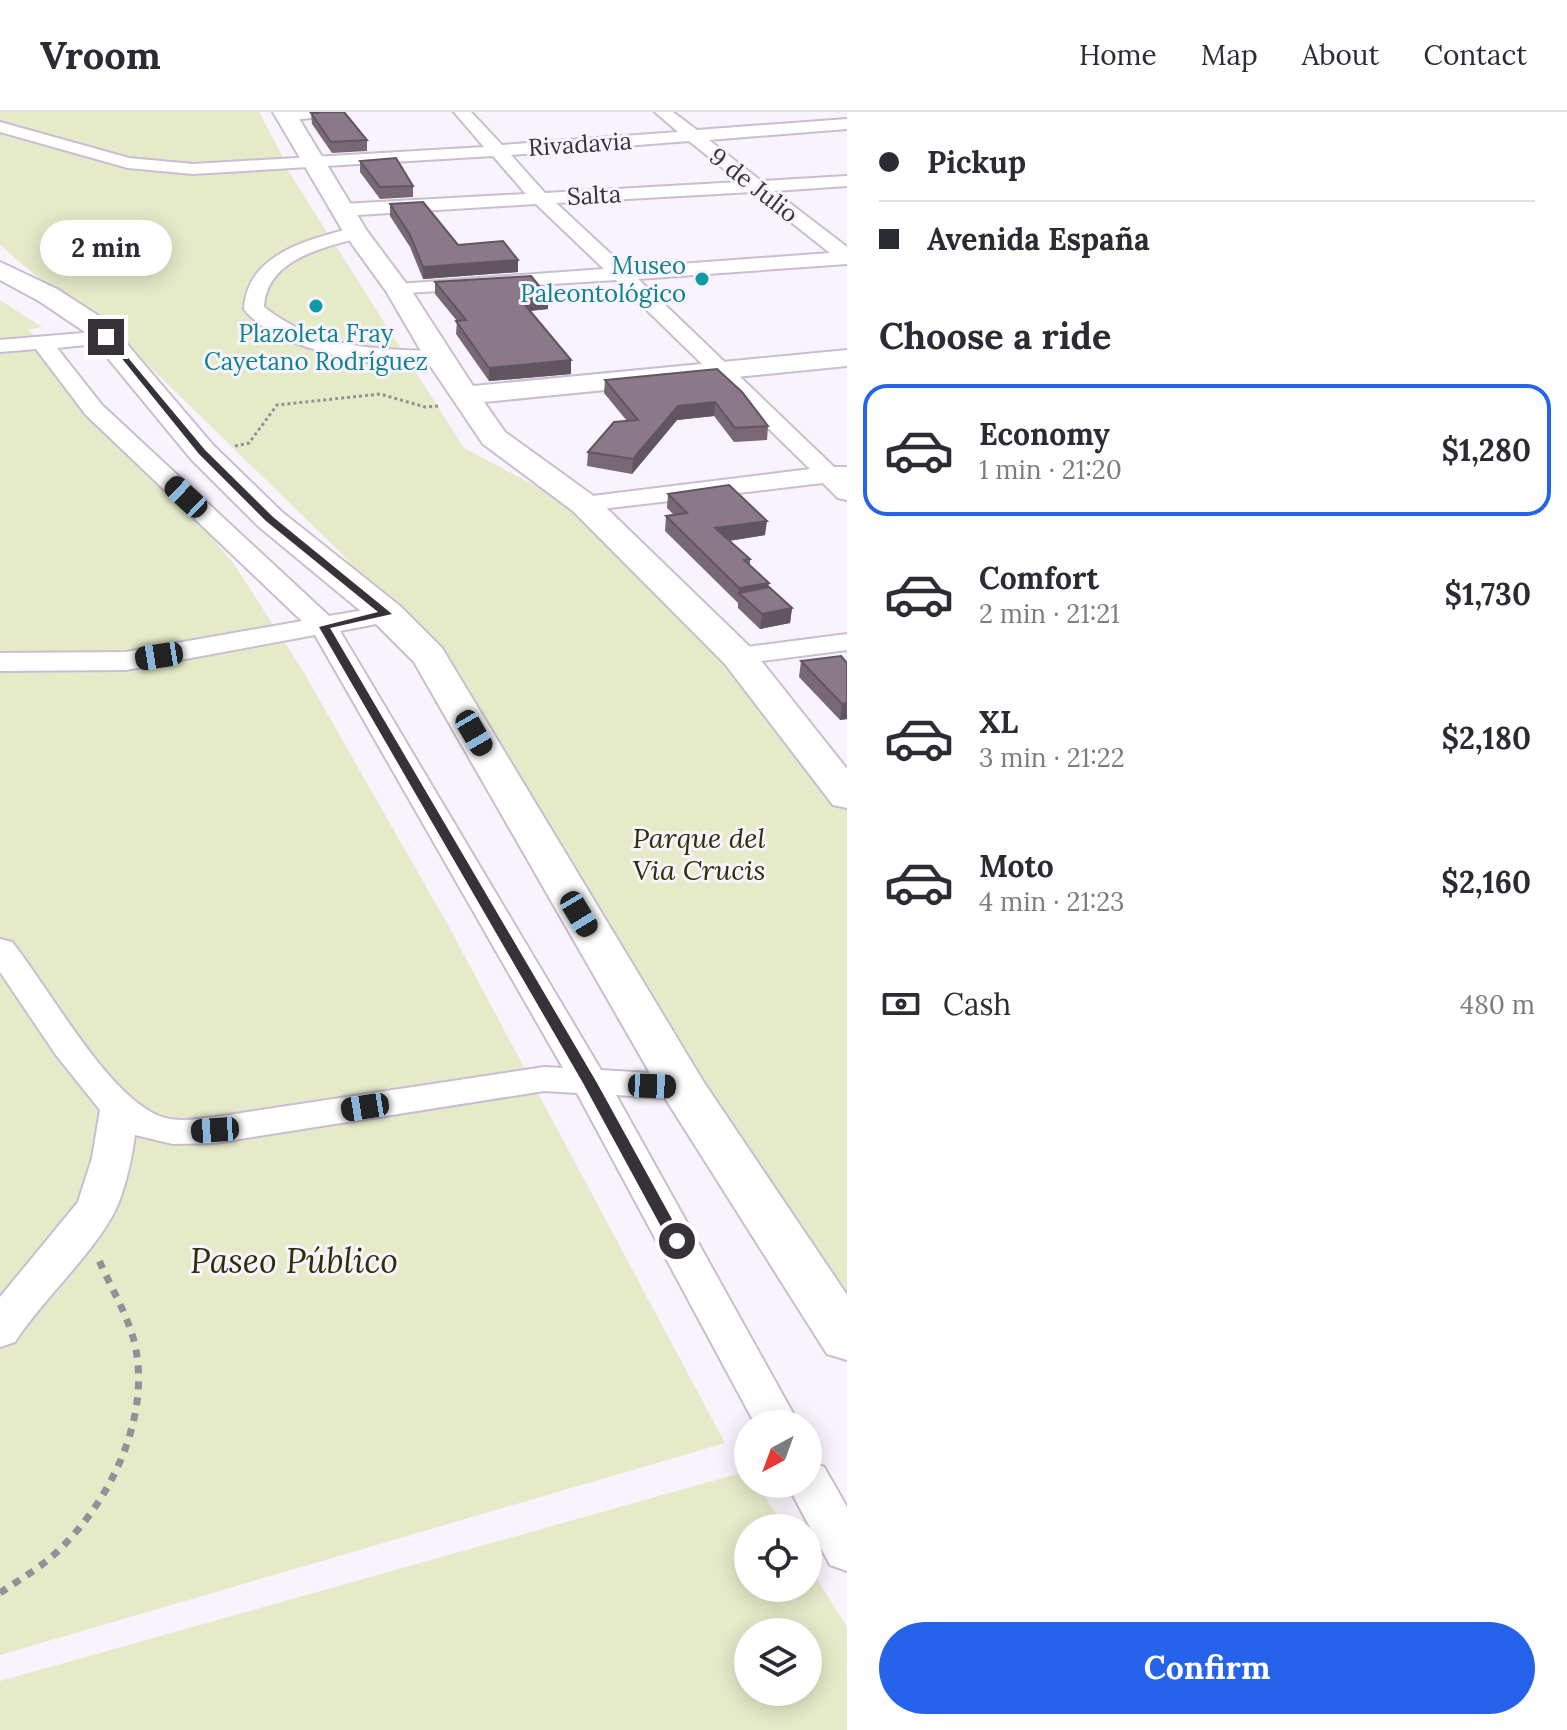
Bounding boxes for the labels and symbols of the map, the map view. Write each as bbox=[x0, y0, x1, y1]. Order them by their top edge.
street label: Rivadavia bbox=[527, 125, 633, 163]
street label: 9 de Julio bbox=[703, 141, 805, 229]
street label: Salta bbox=[566, 178, 622, 212]
callout: 2 min bbox=[40, 221, 172, 277]
place label: Museo Paleontológico bbox=[520, 250, 686, 309]
marker: Museo Paleontológico bbox=[693, 270, 711, 288]
marker: Plazoleta Fray Cayetano Rodríguez bbox=[307, 297, 325, 315]
place label: Plazoleta Fray Cayetano Rodríguez bbox=[204, 318, 428, 377]
route end bbox=[88, 319, 124, 355]
car bbox=[160, 472, 212, 522]
car bbox=[133, 640, 185, 672]
car bbox=[452, 706, 496, 760]
park label: Parque del Via Crucis bbox=[632, 820, 766, 888]
car bbox=[556, 887, 602, 941]
car bbox=[628, 1073, 676, 1099]
car bbox=[339, 1091, 391, 1123]
car bbox=[190, 1116, 240, 1144]
route start bbox=[659, 1223, 695, 1259]
park label: Paseo Público bbox=[190, 1239, 398, 1282]
north arrow bbox=[734, 1410, 822, 1498]

